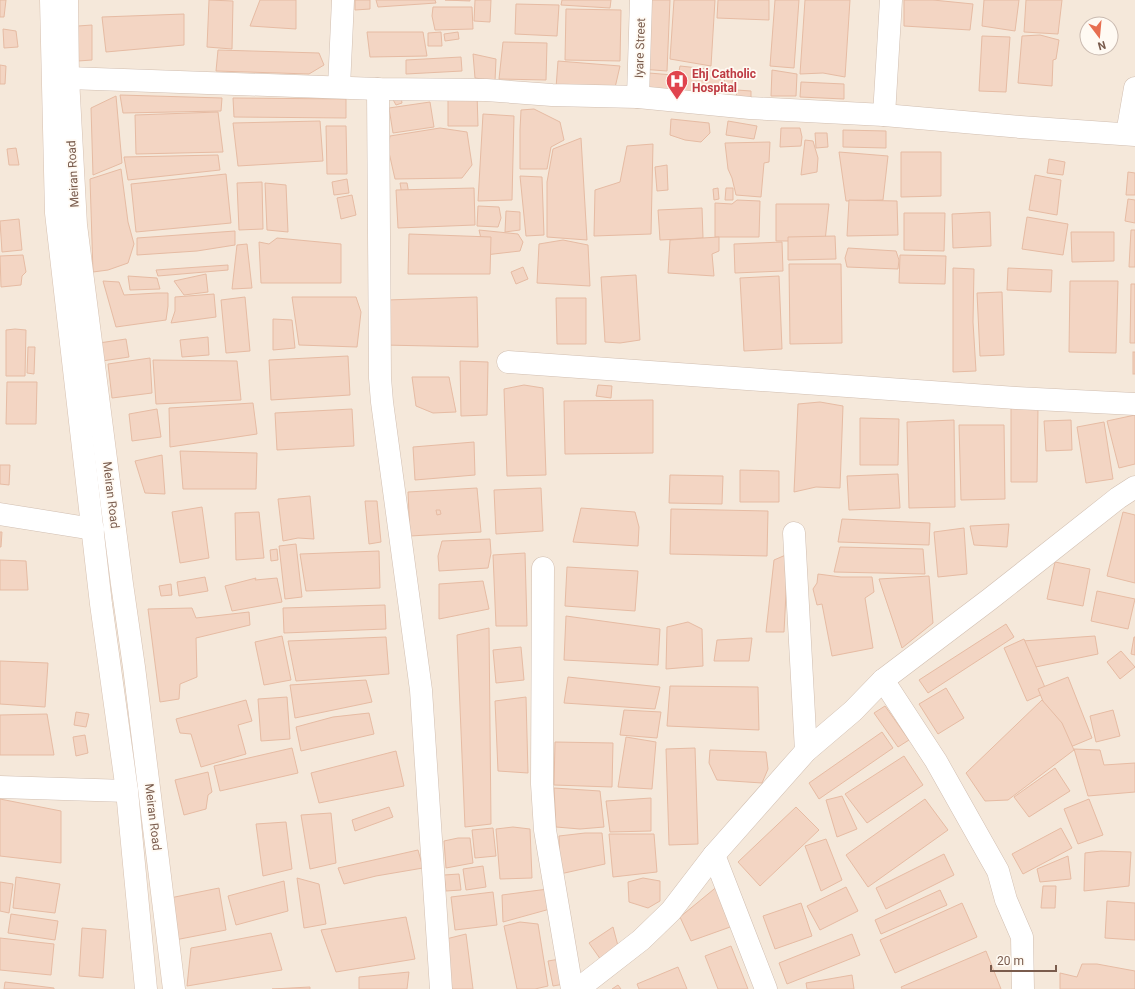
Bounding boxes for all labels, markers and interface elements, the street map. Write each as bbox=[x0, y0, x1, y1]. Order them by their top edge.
north arrow bbox=[1079, 16, 1119, 56]
street label: Iyare Street bbox=[632, 18, 648, 78]
text: N bbox=[1096, 38, 1107, 53]
place label: Ehj Catholic Hospital bbox=[692, 67, 756, 95]
hospital icon: Ehj Catholic Hospital bbox=[664, 68, 690, 101]
street label: Meiran Road bbox=[64, 140, 82, 208]
street label: Meiran Road bbox=[100, 461, 122, 529]
street label: Meiran Road bbox=[142, 783, 164, 851]
scale bar bbox=[991, 947, 1056, 973]
text: 20 m bbox=[997, 954, 1024, 968]

